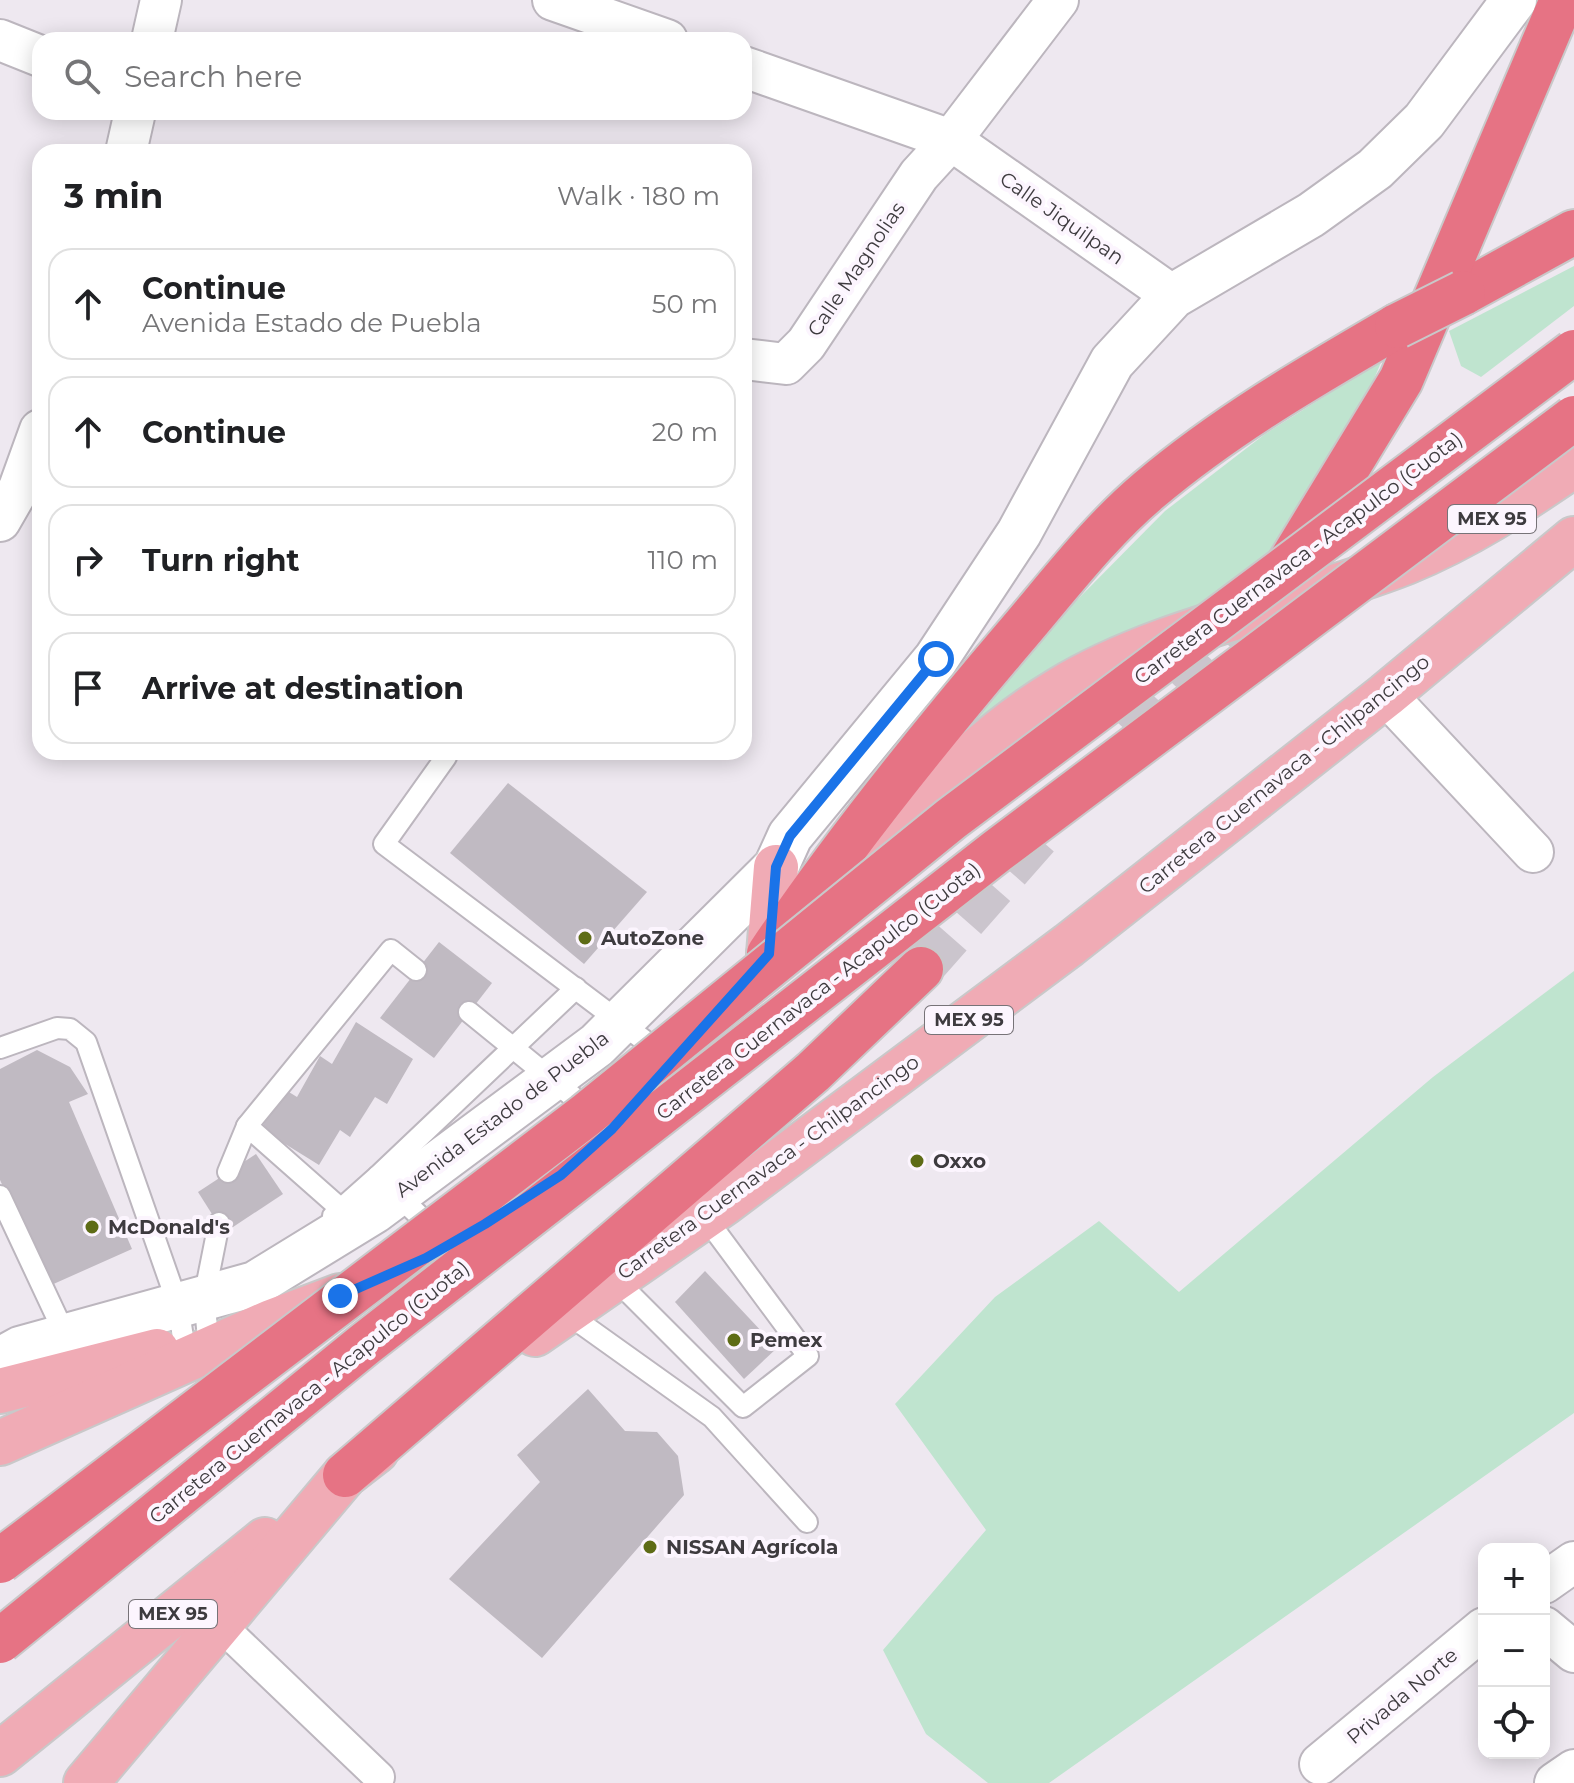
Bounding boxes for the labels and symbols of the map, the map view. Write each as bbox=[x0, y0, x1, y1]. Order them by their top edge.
street label: Calle Jiquilpan bbox=[995, 166, 1129, 270]
street label: Calle Magnolias bbox=[802, 197, 910, 341]
street label: Carretera Cuernavaca - Acapulco (Cuota) bbox=[1129, 427, 1467, 689]
road number: MEX 95 bbox=[1448, 505, 1536, 533]
route start bbox=[918, 641, 954, 677]
street label: Carretera Cuernavaca - Chilpancingo bbox=[1134, 649, 1434, 899]
street label: Carretera Cuernavaca - Acapulco (Cuota) bbox=[651, 857, 985, 1125]
place label: AutoZone bbox=[600, 926, 704, 950]
marker: AutoZone bbox=[576, 929, 594, 947]
road number: MEX 95 bbox=[925, 1006, 1013, 1034]
street label: Avenida Estado de Puebla bbox=[390, 1026, 614, 1202]
street label: Carretera Cuernavaca - Chilpancingo bbox=[613, 1049, 923, 1285]
place label: Oxxo bbox=[933, 1149, 986, 1173]
marker: Oxxo bbox=[908, 1152, 926, 1170]
place label: McDonald's bbox=[108, 1215, 230, 1239]
marker: McDonald's bbox=[83, 1218, 101, 1236]
street label: Carretera Cuernavaca - Acapulco (Cuota) bbox=[144, 1255, 474, 1529]
route end bbox=[322, 1278, 358, 1314]
place label: Pemex bbox=[750, 1328, 822, 1352]
marker: Pemex bbox=[725, 1331, 743, 1349]
place label: NISSAN Agrícola bbox=[666, 1535, 838, 1559]
marker: NISSAN Agrícola bbox=[641, 1538, 659, 1556]
road number: MEX 95 bbox=[129, 1600, 217, 1628]
street label: Privada Norte bbox=[1342, 1643, 1462, 1749]

